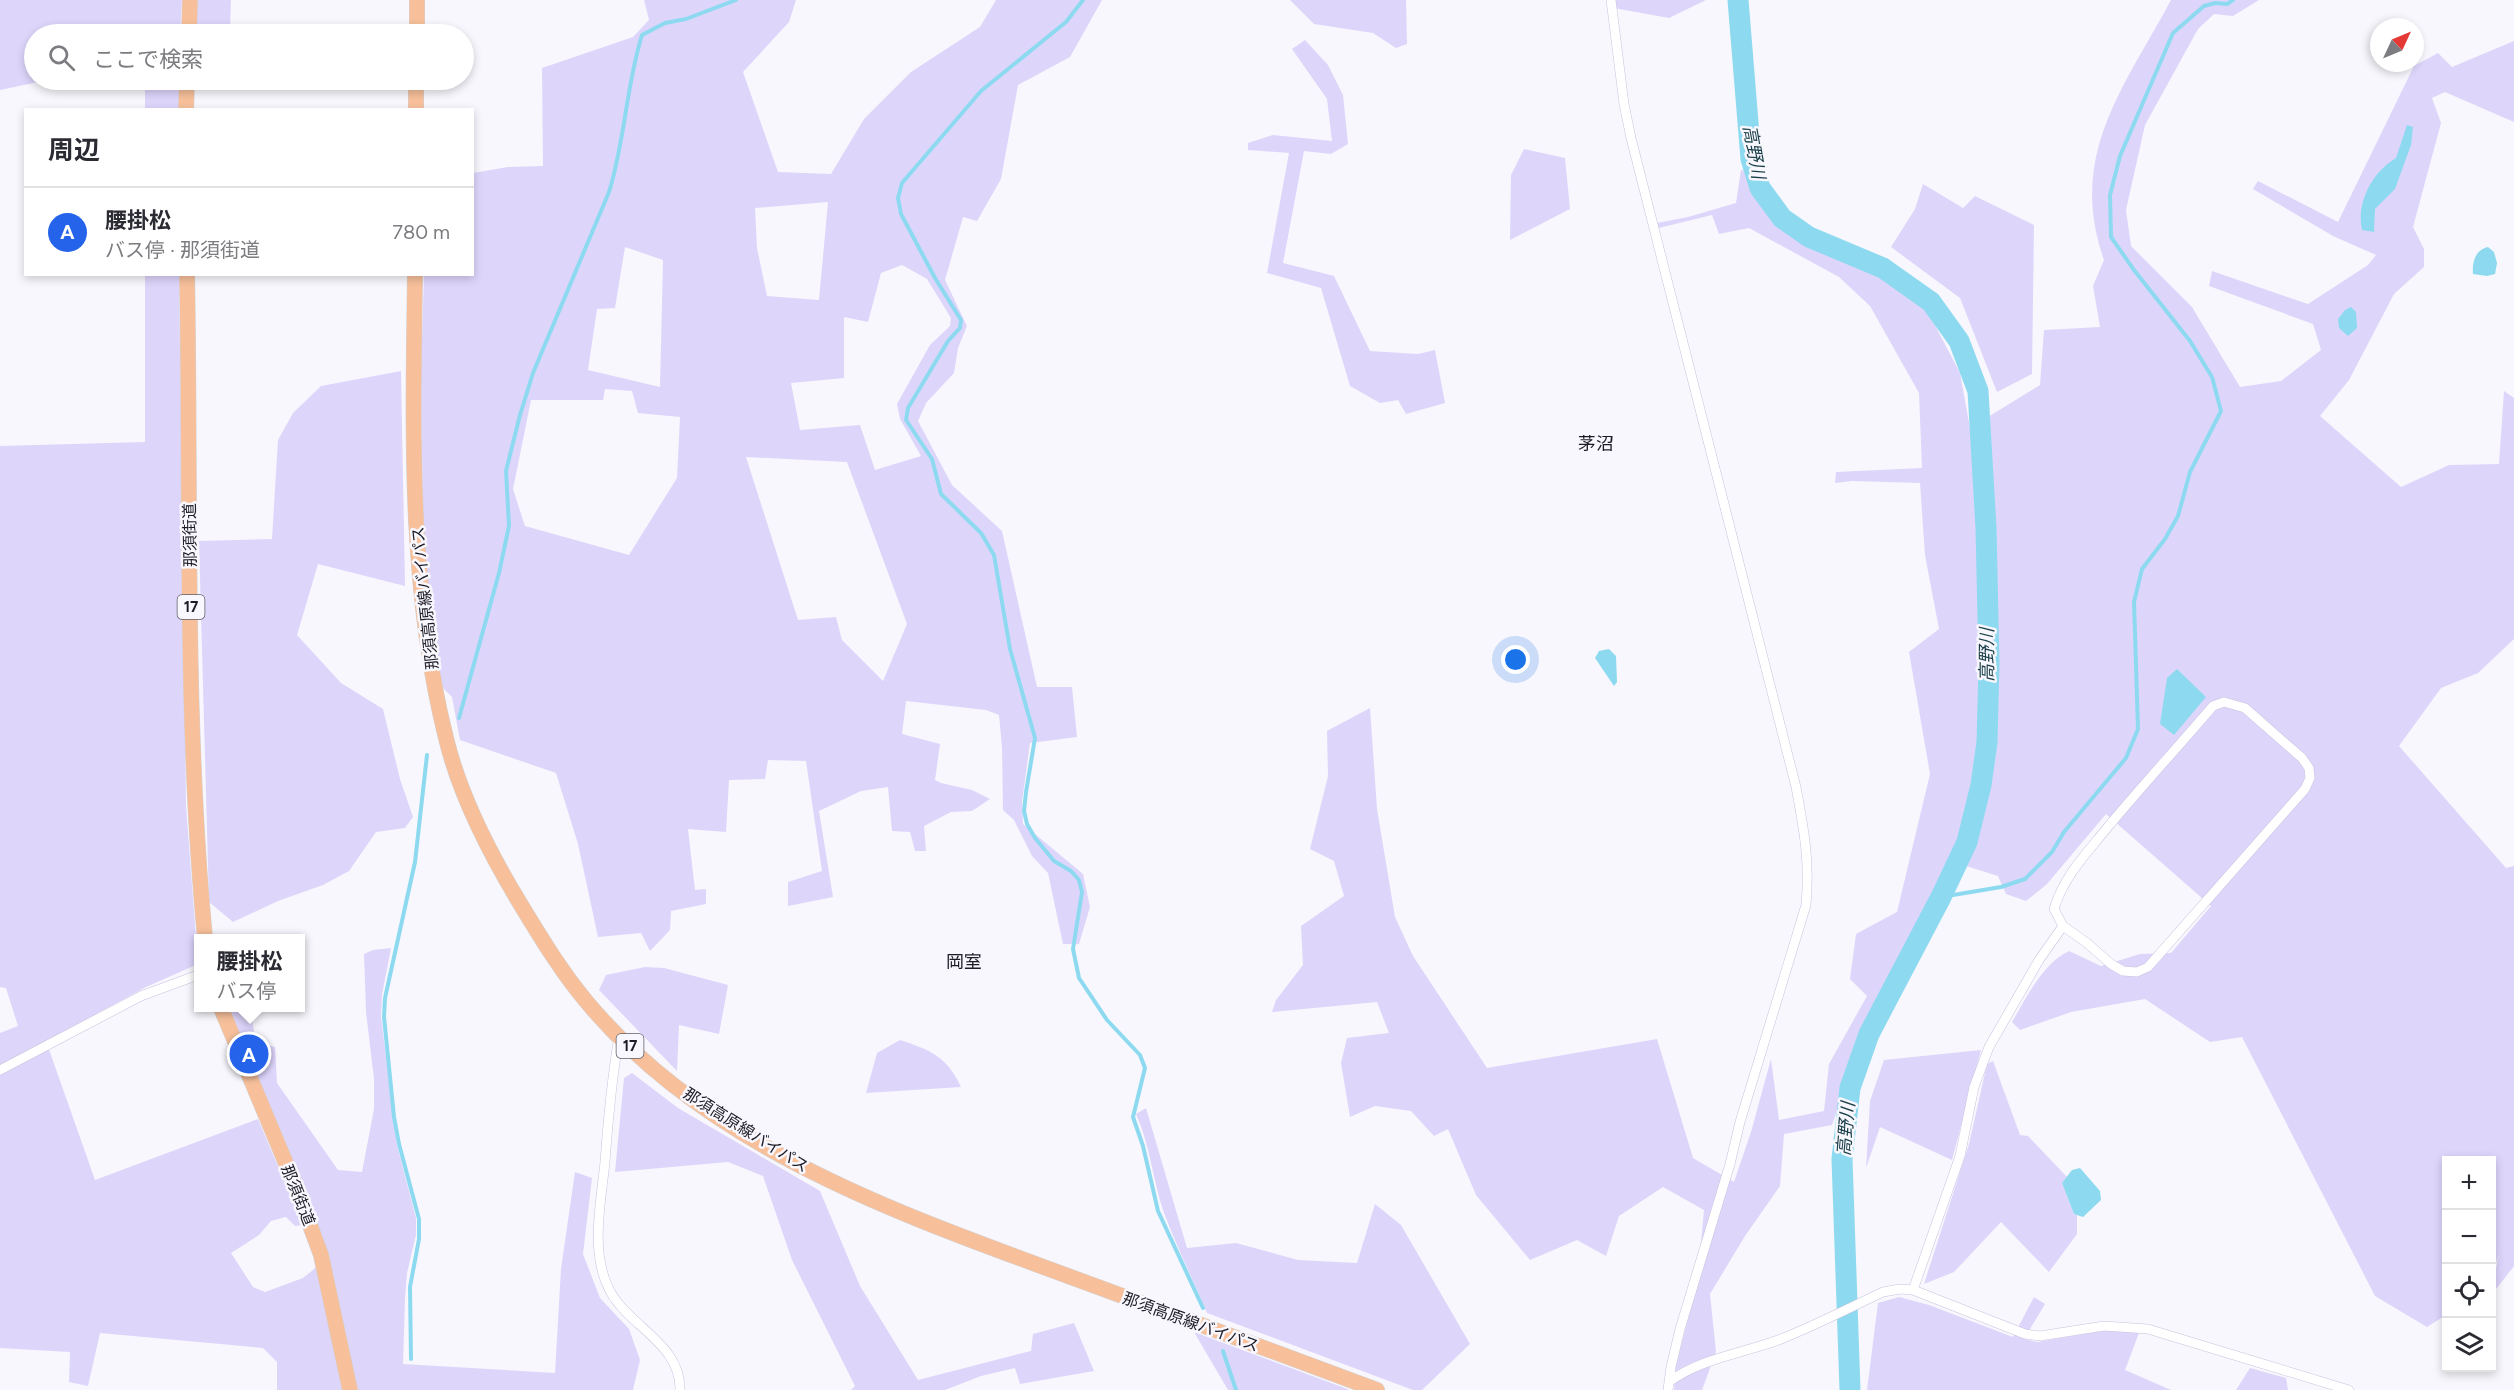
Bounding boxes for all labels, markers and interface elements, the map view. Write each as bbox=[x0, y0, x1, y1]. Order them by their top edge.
north arrow bbox=[2370, 18, 2424, 72]
search box bbox=[24, 24, 474, 90]
icon: search bbox=[45, 41, 78, 74]
text: ここで検索 bbox=[93, 46, 203, 73]
water label: 高野川 bbox=[1738, 124, 1770, 182]
text: 周辺 bbox=[48, 134, 100, 166]
text: 腰掛松 bbox=[105, 207, 171, 234]
text: A bbox=[60, 220, 75, 244]
text: 780 m bbox=[392, 220, 450, 244]
text: バス停 · 那須街道 bbox=[105, 238, 260, 262]
district label: 茅沼 bbox=[1578, 433, 1614, 455]
street label: 那須街道 bbox=[180, 503, 200, 567]
street label: 那須高原線バイパス bbox=[408, 526, 442, 670]
road number: 17 bbox=[178, 595, 204, 619]
water label: 高野川 bbox=[1976, 626, 1998, 682]
your location bbox=[1501, 645, 1530, 674]
popup bbox=[194, 934, 305, 1012]
text: 腰掛松 bbox=[216, 948, 283, 975]
district label: 岡室 bbox=[946, 951, 982, 973]
text: バス停 bbox=[216, 979, 276, 1003]
pin: A bbox=[230, 1032, 268, 1076]
road number: 17 bbox=[616, 1034, 644, 1058]
street label: 那須高原線バイパス bbox=[680, 1084, 812, 1176]
water label: 高野川 bbox=[1833, 1099, 1859, 1157]
map controls bbox=[2442, 1156, 2496, 1372]
button: + bbox=[2442, 1156, 2496, 1210]
street label: 那須街道 bbox=[277, 1162, 319, 1228]
button: − bbox=[2442, 1210, 2496, 1264]
button: locate bbox=[2442, 1264, 2496, 1318]
street label: 那須高原線バイパス bbox=[1120, 1289, 1262, 1355]
button: layers bbox=[2442, 1318, 2496, 1372]

